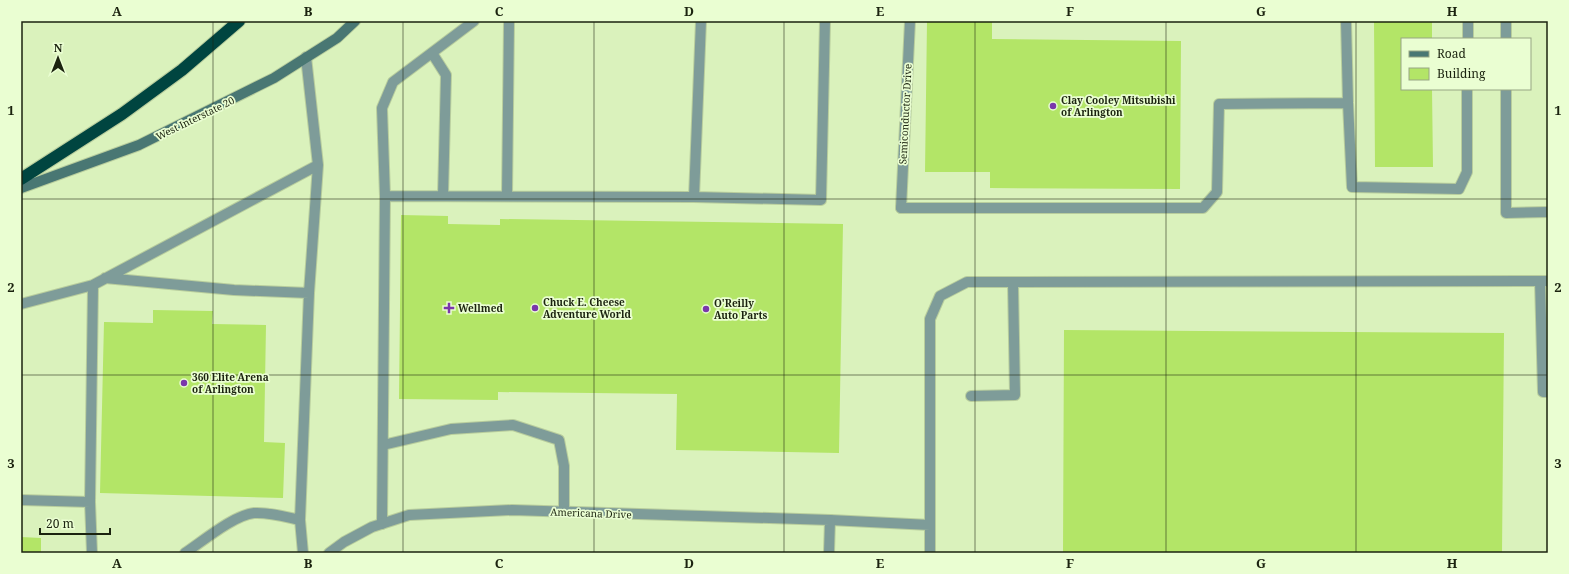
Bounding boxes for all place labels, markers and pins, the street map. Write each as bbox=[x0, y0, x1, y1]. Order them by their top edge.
place label: Clay Cooley Mitsubishi of Arlington bbox=[1061, 93, 1176, 119]
marker: Clay Cooley Mitsubishi of Arlington bbox=[1048, 101, 1058, 111]
place label: Chuck E. Cheese Adventure World bbox=[543, 295, 631, 321]
place label: O'Reilly Auto Parts bbox=[714, 296, 767, 322]
place label: Wellmed bbox=[458, 301, 503, 315]
marker: Wellmed bbox=[443, 302, 455, 314]
marker: Chuck E. Cheese Adventure World bbox=[530, 303, 540, 313]
marker: O'Reilly Auto Parts bbox=[701, 304, 711, 314]
place label: 360 Elite Arena of Arlington bbox=[192, 370, 269, 396]
marker: 360 Elite Arena of Arlington bbox=[179, 378, 189, 388]

